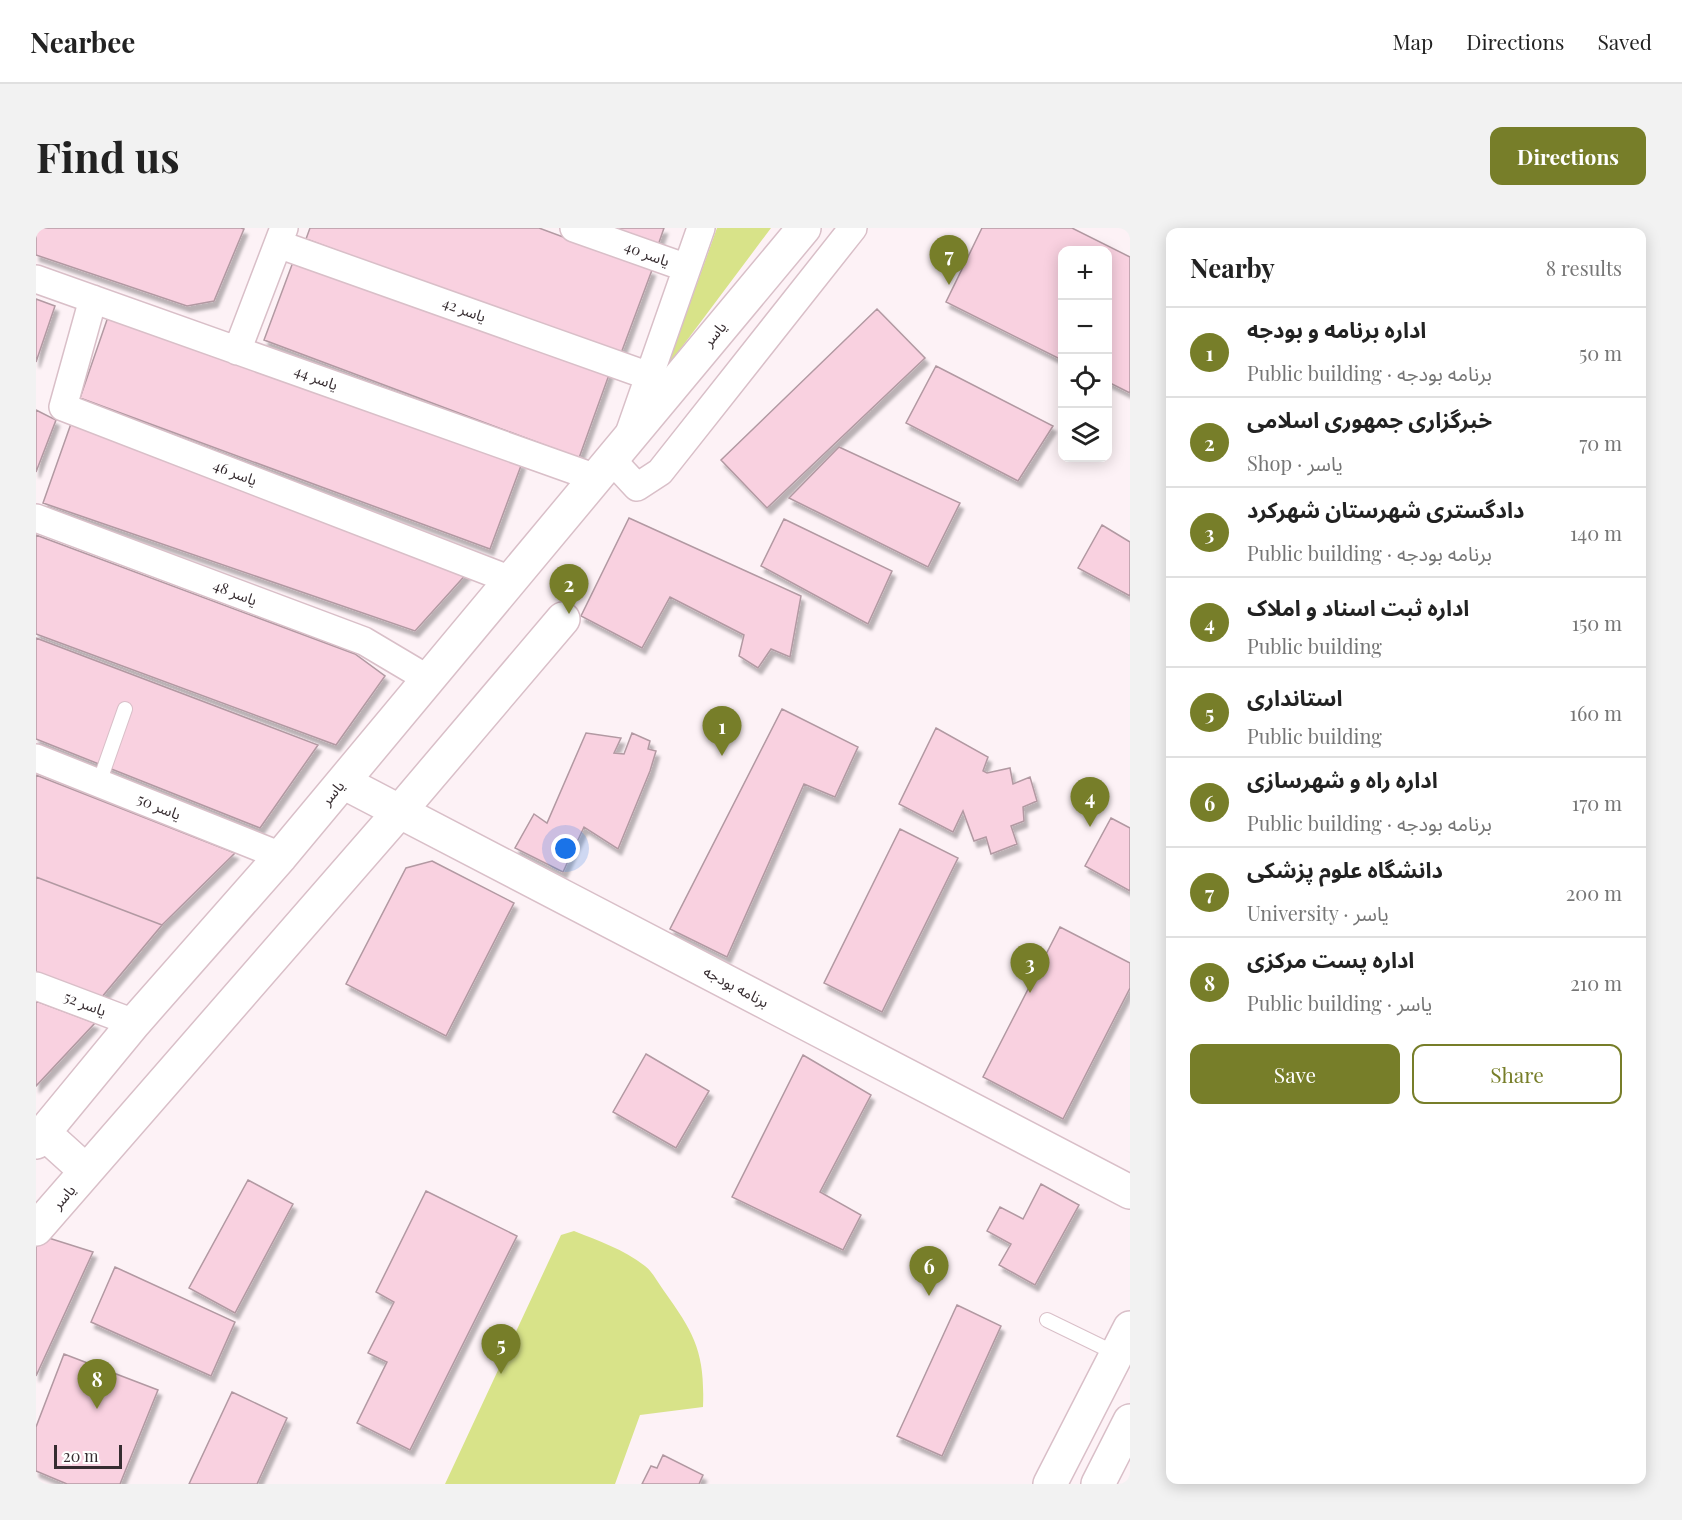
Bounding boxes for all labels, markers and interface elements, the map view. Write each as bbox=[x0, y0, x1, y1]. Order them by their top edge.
text: Nearbee bbox=[30, 23, 135, 60]
text: Map bbox=[1392, 27, 1433, 55]
text: Directions bbox=[1466, 27, 1564, 55]
text: Saved bbox=[1597, 27, 1652, 55]
button: Directions bbox=[1490, 127, 1646, 185]
text: Find us bbox=[36, 128, 180, 184]
street label: یاسر 40 bbox=[622, 236, 673, 270]
pin: 7 bbox=[930, 236, 968, 285]
map controls bbox=[1058, 246, 1112, 462]
button: + bbox=[1058, 246, 1112, 300]
text: Nearby bbox=[1190, 250, 1275, 285]
text: 8 results bbox=[1546, 254, 1622, 281]
street label: یاسر 42 bbox=[440, 292, 489, 326]
button: − bbox=[1058, 300, 1112, 354]
text: اداره برنامه و بودجه bbox=[1247, 314, 1426, 344]
street label: یاسر bbox=[697, 317, 730, 351]
text: 1 bbox=[1206, 339, 1213, 366]
text: 50 m bbox=[1579, 339, 1622, 366]
button: locate bbox=[1058, 354, 1112, 408]
text: Public building · برنامه بودجه bbox=[1247, 359, 1492, 386]
street label: یاسر 44 bbox=[292, 360, 341, 394]
text: خبرگزاری جمهوری اسلامی bbox=[1247, 404, 1492, 434]
button: layers bbox=[1058, 408, 1112, 462]
text: 2 bbox=[1204, 429, 1215, 456]
text: 70 m bbox=[1579, 429, 1622, 456]
text: Shop · یاسر bbox=[1247, 449, 1343, 476]
street label: یاسر 46 bbox=[211, 455, 260, 490]
text: دادگستری شهرستان شهرکرد bbox=[1247, 494, 1524, 524]
text: 3 bbox=[1205, 519, 1214, 546]
text: 140 m bbox=[1570, 519, 1622, 546]
text: Public building · برنامه بودجه bbox=[1247, 539, 1492, 566]
pin: 2 bbox=[550, 564, 588, 614]
street label: یاسر 48 bbox=[211, 575, 260, 610]
text: اداره ثبت اسناد و املاک bbox=[1247, 592, 1469, 622]
text: 4 bbox=[1204, 609, 1215, 636]
text: 150 m bbox=[1572, 609, 1622, 636]
text: Public building bbox=[1247, 632, 1382, 659]
text: استانداری bbox=[1247, 682, 1343, 712]
text: 5 bbox=[1205, 699, 1214, 726]
text: 160 m bbox=[1570, 699, 1622, 726]
pin: 1 bbox=[702, 706, 742, 756]
text: Public building bbox=[1247, 722, 1382, 749]
text: اداره راه و شهرسازی bbox=[1247, 764, 1438, 794]
street label: یاسر bbox=[315, 776, 348, 810]
pin: 4 bbox=[1070, 778, 1110, 827]
street label: یاسر 50 bbox=[135, 788, 184, 824]
text: 6 bbox=[1204, 789, 1215, 816]
text: 170 m bbox=[1572, 789, 1622, 816]
text: Public building · برنامه بودجه bbox=[1247, 809, 1492, 836]
your location bbox=[551, 834, 580, 863]
text: دانشگاه علوم پزشکی bbox=[1247, 854, 1443, 884]
text: 7 bbox=[1205, 879, 1214, 906]
text: 200 m bbox=[1566, 879, 1622, 906]
text: University · یاسر bbox=[1247, 899, 1389, 926]
pin: 3 bbox=[1010, 944, 1050, 993]
text: اداره پست مرکزی bbox=[1247, 944, 1414, 974]
street label: برنامه بودجه bbox=[700, 961, 773, 1012]
text: 8 bbox=[1204, 969, 1215, 996]
text: 210 m bbox=[1570, 969, 1622, 996]
street label: یاسر 52 bbox=[61, 986, 109, 1020]
text: Public building · یاسر bbox=[1247, 989, 1432, 1016]
button: Save bbox=[1190, 1044, 1400, 1104]
button: Share bbox=[1412, 1044, 1622, 1104]
street label: یاسر bbox=[46, 1180, 80, 1214]
pin: 6 bbox=[910, 1246, 948, 1296]
pin: 5 bbox=[482, 1324, 520, 1374]
pin: 8 bbox=[78, 1360, 116, 1409]
scale bar bbox=[54, 1442, 122, 1470]
text: 20 m bbox=[63, 1445, 98, 1466]

